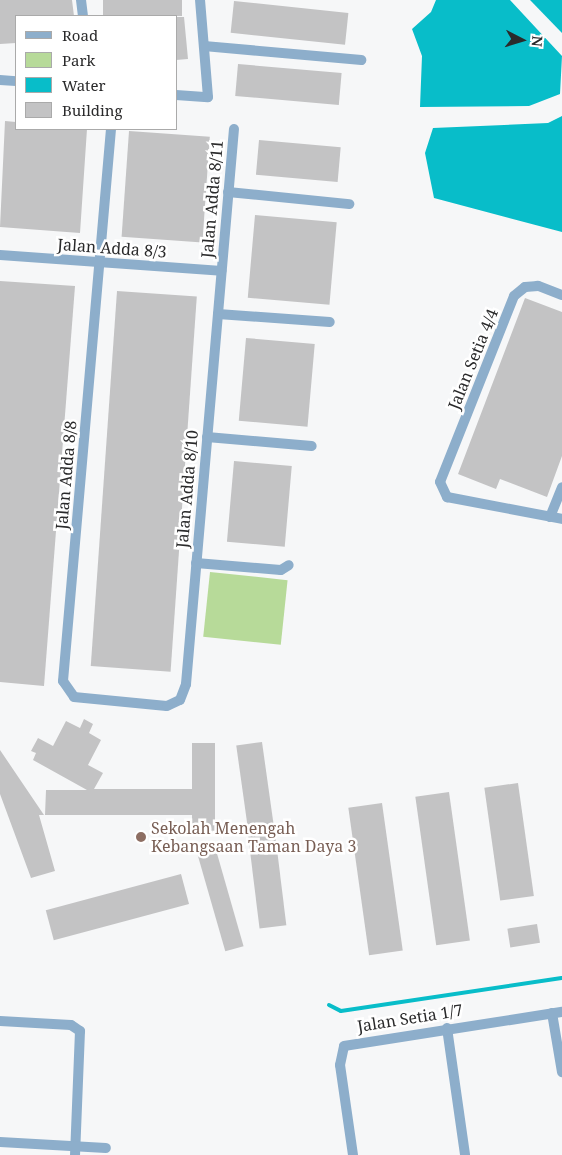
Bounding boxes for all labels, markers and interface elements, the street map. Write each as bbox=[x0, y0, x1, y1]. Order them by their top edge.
legend bbox=[15, 15, 178, 130]
north arrow bbox=[497, 15, 547, 65]
text: Road bbox=[62, 25, 98, 45]
text: N bbox=[527, 35, 547, 48]
text: Park bbox=[62, 50, 95, 70]
text: Water bbox=[62, 75, 105, 95]
text: Building bbox=[62, 100, 123, 120]
street label: Jalan Adda 8/11 bbox=[197, 139, 227, 259]
street label: Jalan Adda 8/3 bbox=[57, 235, 167, 261]
street label: Jalan Setia 4/4 bbox=[444, 306, 502, 412]
street label: Jalan Adda 8/8 bbox=[52, 420, 80, 530]
street label: Jalan Adda 8/10 bbox=[172, 429, 202, 549]
place label: Sekolah Menengah Kebangsaan Taman Daya 3 bbox=[151, 818, 356, 856]
marker: Sekolah Menengah Kebangsaan Taman Daya 3 bbox=[135, 831, 147, 843]
street label: Jalan Setia 1/7 bbox=[356, 1000, 464, 1036]

